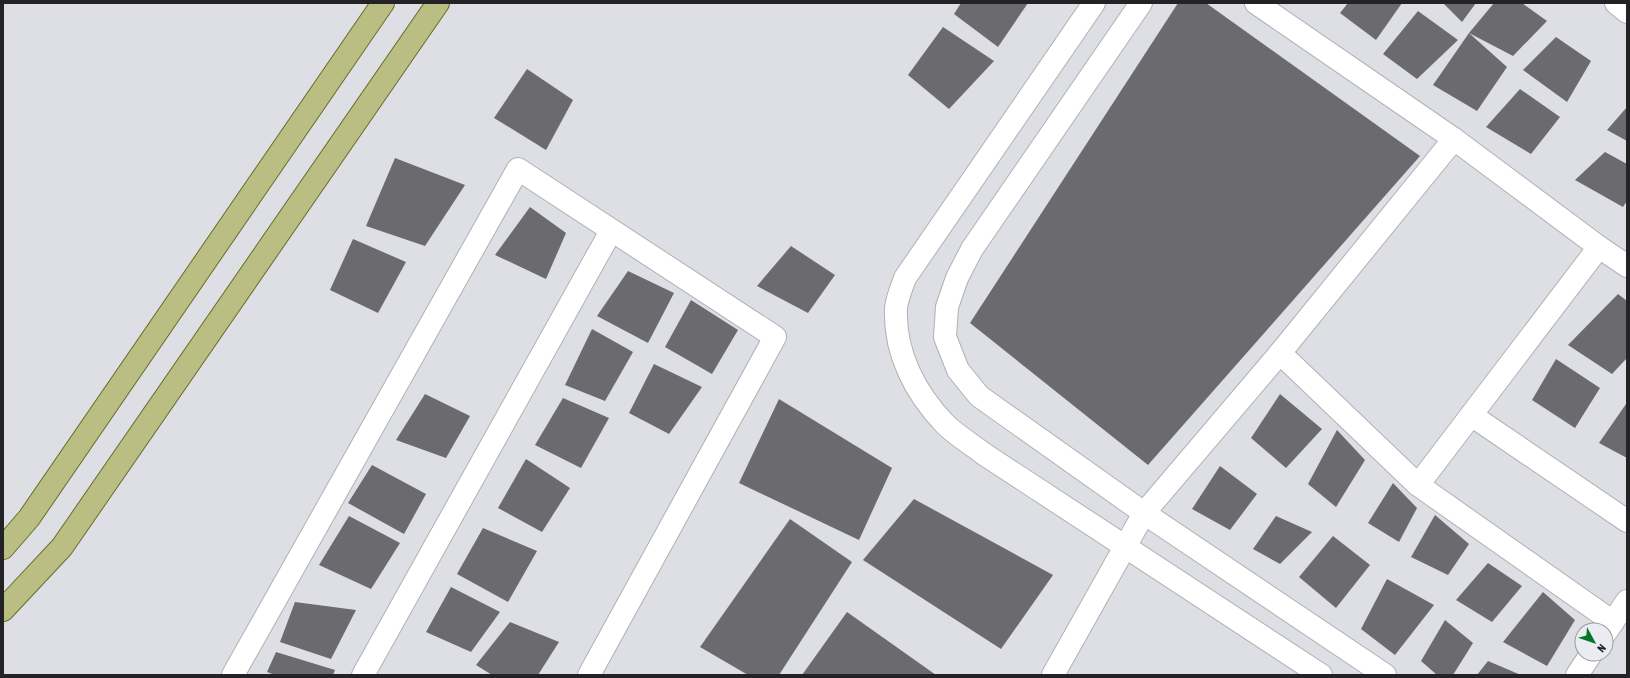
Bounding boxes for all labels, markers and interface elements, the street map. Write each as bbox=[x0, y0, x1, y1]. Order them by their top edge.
north arrow bbox=[1574, 622, 1614, 662]
text: N bbox=[1595, 642, 1608, 655]

